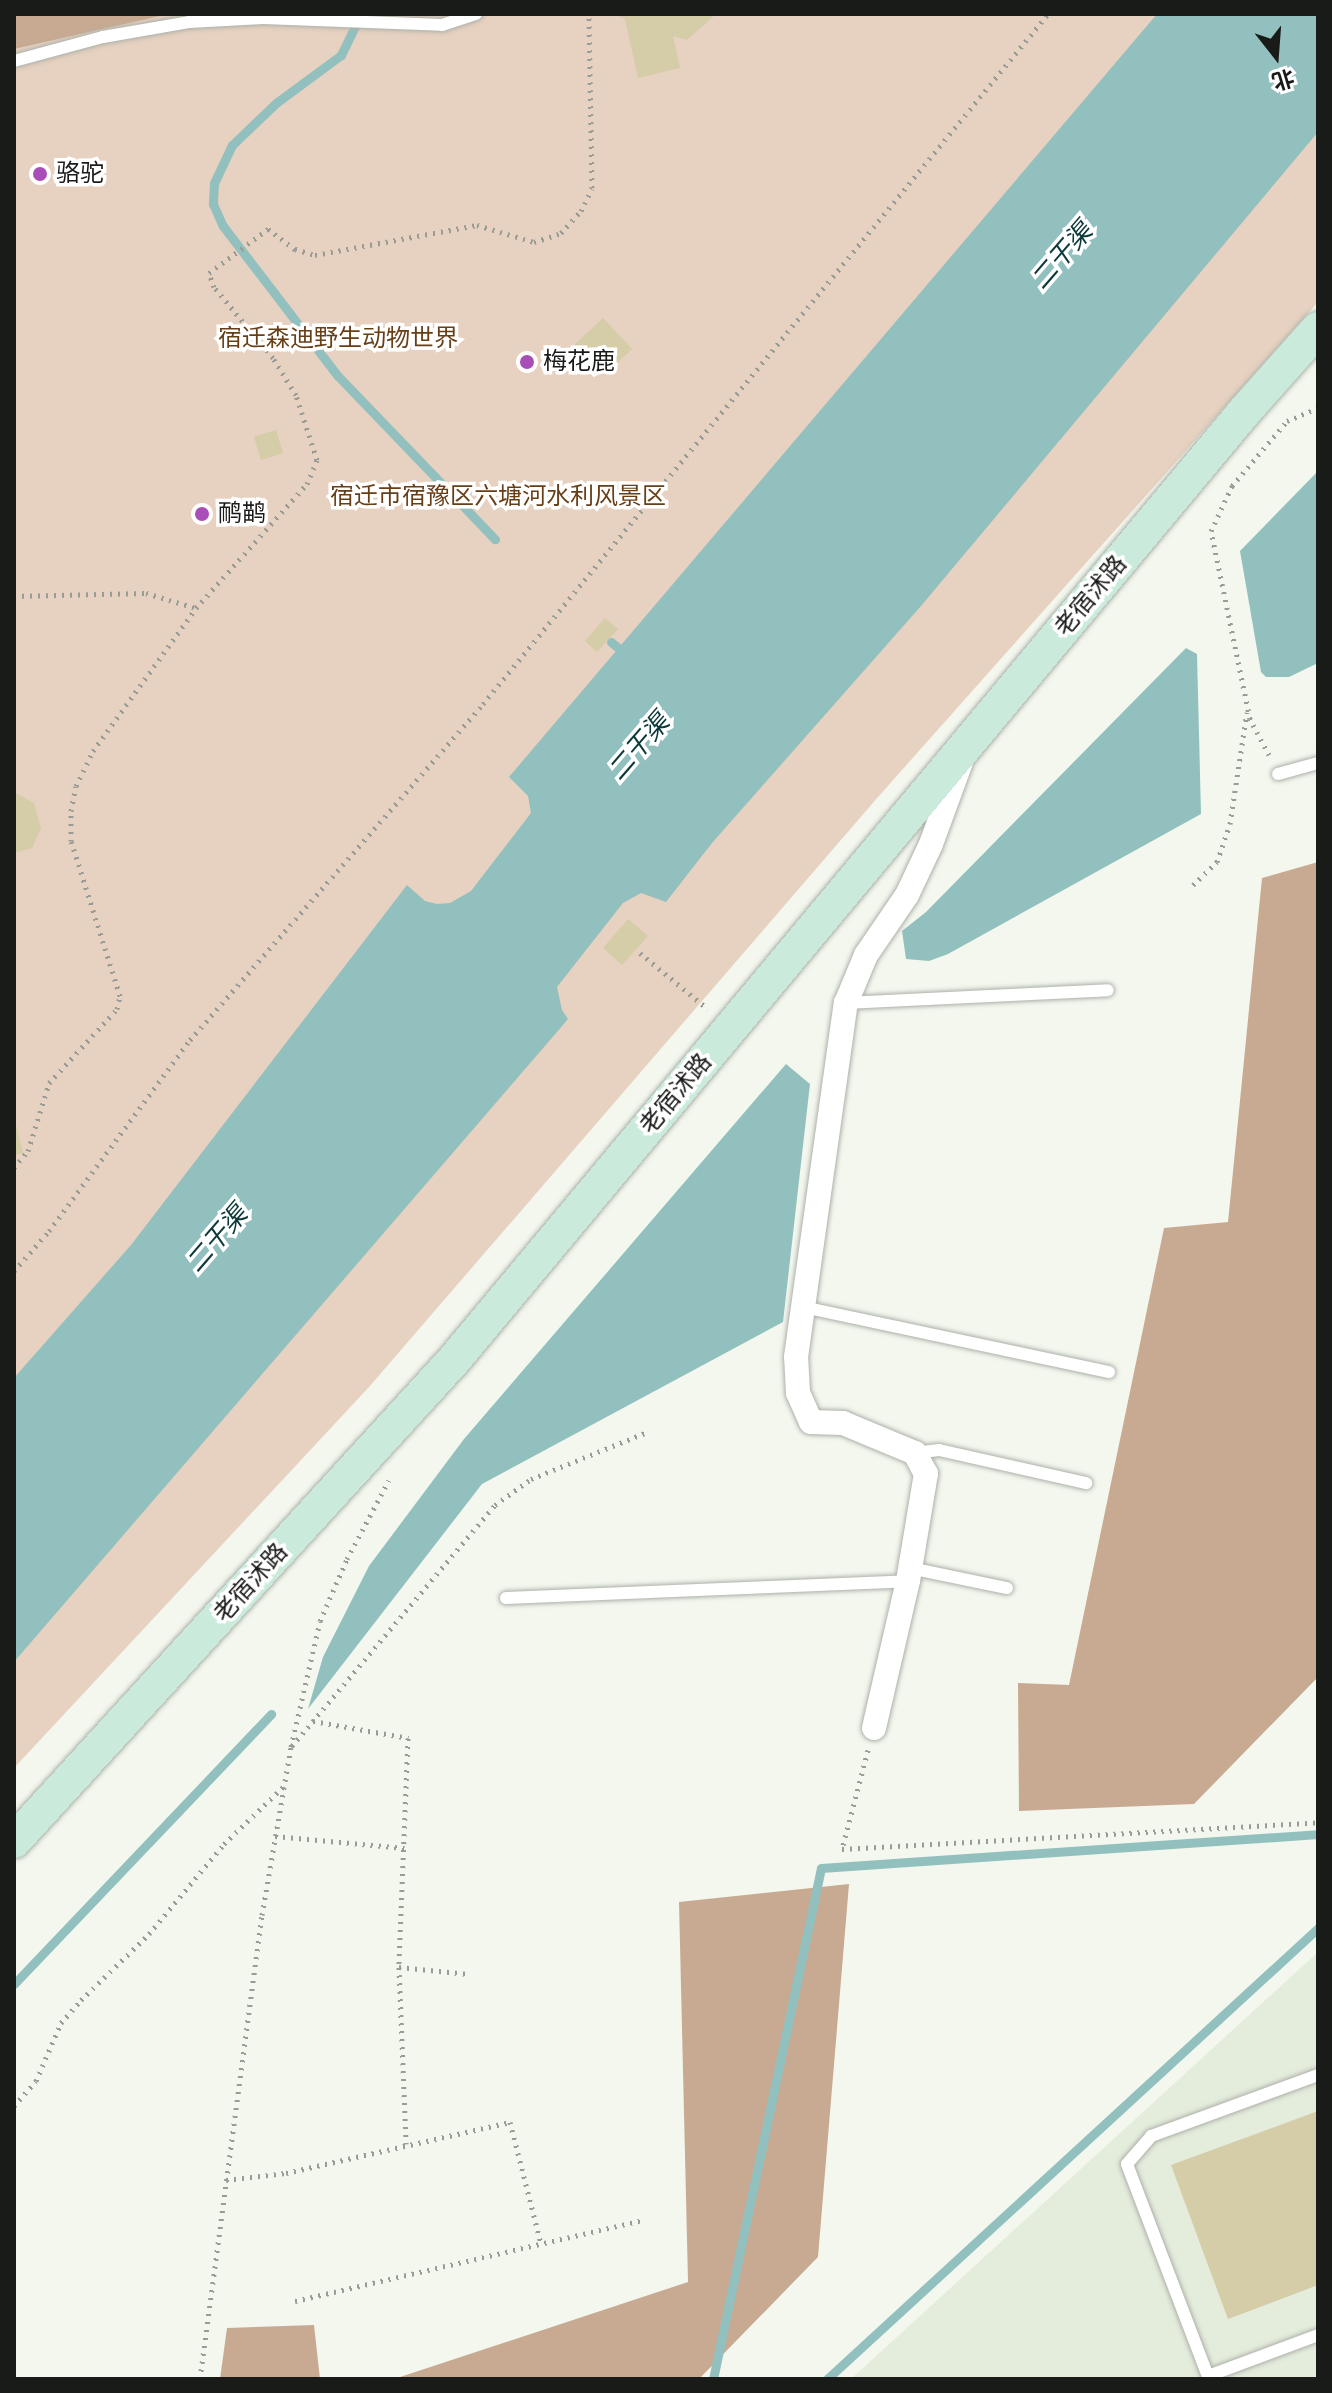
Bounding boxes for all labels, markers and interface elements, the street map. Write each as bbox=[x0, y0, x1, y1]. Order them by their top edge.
north arrow bbox=[1236, 16, 1316, 96]
text: 北 bbox=[1269, 64, 1297, 95]
place label: 骆驼 bbox=[56, 160, 104, 188]
marker: 骆驼 bbox=[31, 165, 49, 183]
water label: 二干渠 bbox=[1025, 216, 1099, 296]
park label: 宿迁森迪野生动物世界 bbox=[218, 325, 458, 353]
place label: 梅花鹿 bbox=[543, 348, 615, 376]
marker: 梅花鹿 bbox=[518, 353, 536, 371]
park label: 宿迁市宿豫区六塘河水利风景区 bbox=[330, 483, 666, 511]
place label: 鸸鹋 bbox=[218, 500, 266, 528]
marker: 鸸鹋 bbox=[193, 505, 211, 523]
street label: 老宿沭路 bbox=[1049, 550, 1133, 642]
water label: 二干渠 bbox=[602, 707, 676, 787]
street label: 老宿沭路 bbox=[634, 1048, 718, 1140]
water label: 二干渠 bbox=[180, 1199, 254, 1279]
street label: 老宿沭路 bbox=[208, 1538, 294, 1628]

